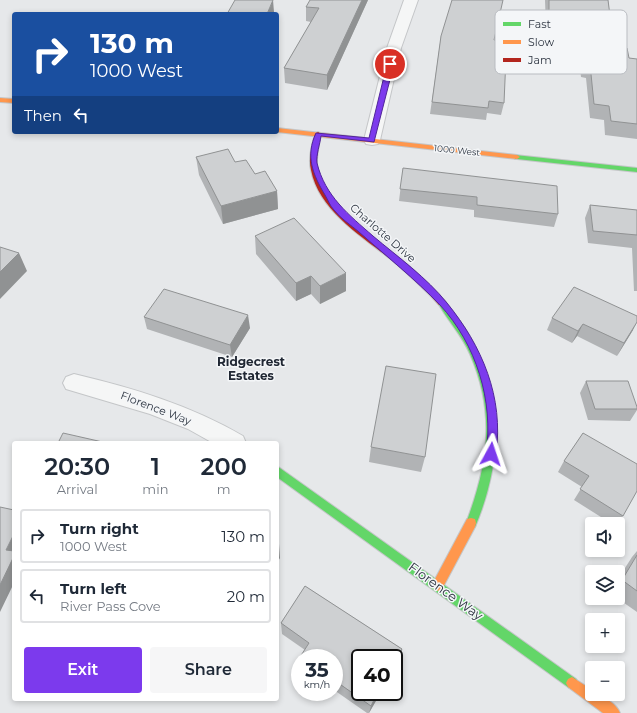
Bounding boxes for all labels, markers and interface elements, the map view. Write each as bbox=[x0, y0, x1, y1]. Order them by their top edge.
legend bbox=[495, 10, 627, 74]
text: Fast bbox=[528, 17, 552, 31]
text: 130 m bbox=[90, 26, 174, 60]
icon: right bbox=[24, 28, 76, 80]
text: Slow bbox=[528, 35, 554, 49]
pin bbox=[373, 47, 407, 81]
icon: arrive bbox=[379, 53, 401, 75]
text: Jam bbox=[527, 53, 552, 67]
text: 1000 West bbox=[90, 60, 183, 82]
icon: left bbox=[70, 104, 92, 126]
text: Then bbox=[24, 106, 62, 125]
street label: 1000 West bbox=[433, 142, 481, 158]
street label: Charlotte Drive bbox=[347, 201, 419, 266]
district label: Ridgecrest Estates bbox=[217, 354, 286, 383]
street label: Florence Way bbox=[119, 388, 193, 428]
position arrow bbox=[470, 433, 512, 475]
text: 20:30 bbox=[44, 452, 110, 481]
text: 1 bbox=[151, 452, 160, 481]
text: 200 bbox=[201, 452, 247, 481]
text: Arrival bbox=[57, 481, 98, 497]
text: min bbox=[142, 481, 168, 497]
text: m bbox=[217, 481, 231, 497]
map controls bbox=[585, 517, 625, 701]
button: sound bbox=[585, 517, 625, 557]
text: Turn right bbox=[60, 519, 139, 538]
icon: right bbox=[26, 525, 48, 547]
text: 130 m bbox=[221, 527, 265, 546]
text: 1000 West bbox=[60, 538, 127, 554]
street label: Florence Way bbox=[406, 559, 487, 624]
button: layers bbox=[585, 565, 625, 605]
text: Turn left bbox=[60, 579, 127, 598]
icon: left bbox=[26, 585, 48, 607]
text: 20 m bbox=[227, 587, 265, 606]
text: River Pass Cove bbox=[60, 598, 161, 614]
button: + bbox=[585, 613, 625, 653]
button: Exit bbox=[24, 647, 142, 693]
button: Share bbox=[150, 647, 267, 693]
speed limit sign: 40 bbox=[351, 649, 403, 701]
text: 35 bbox=[305, 658, 329, 682]
button: − bbox=[585, 661, 625, 701]
text: km/h bbox=[304, 678, 330, 691]

